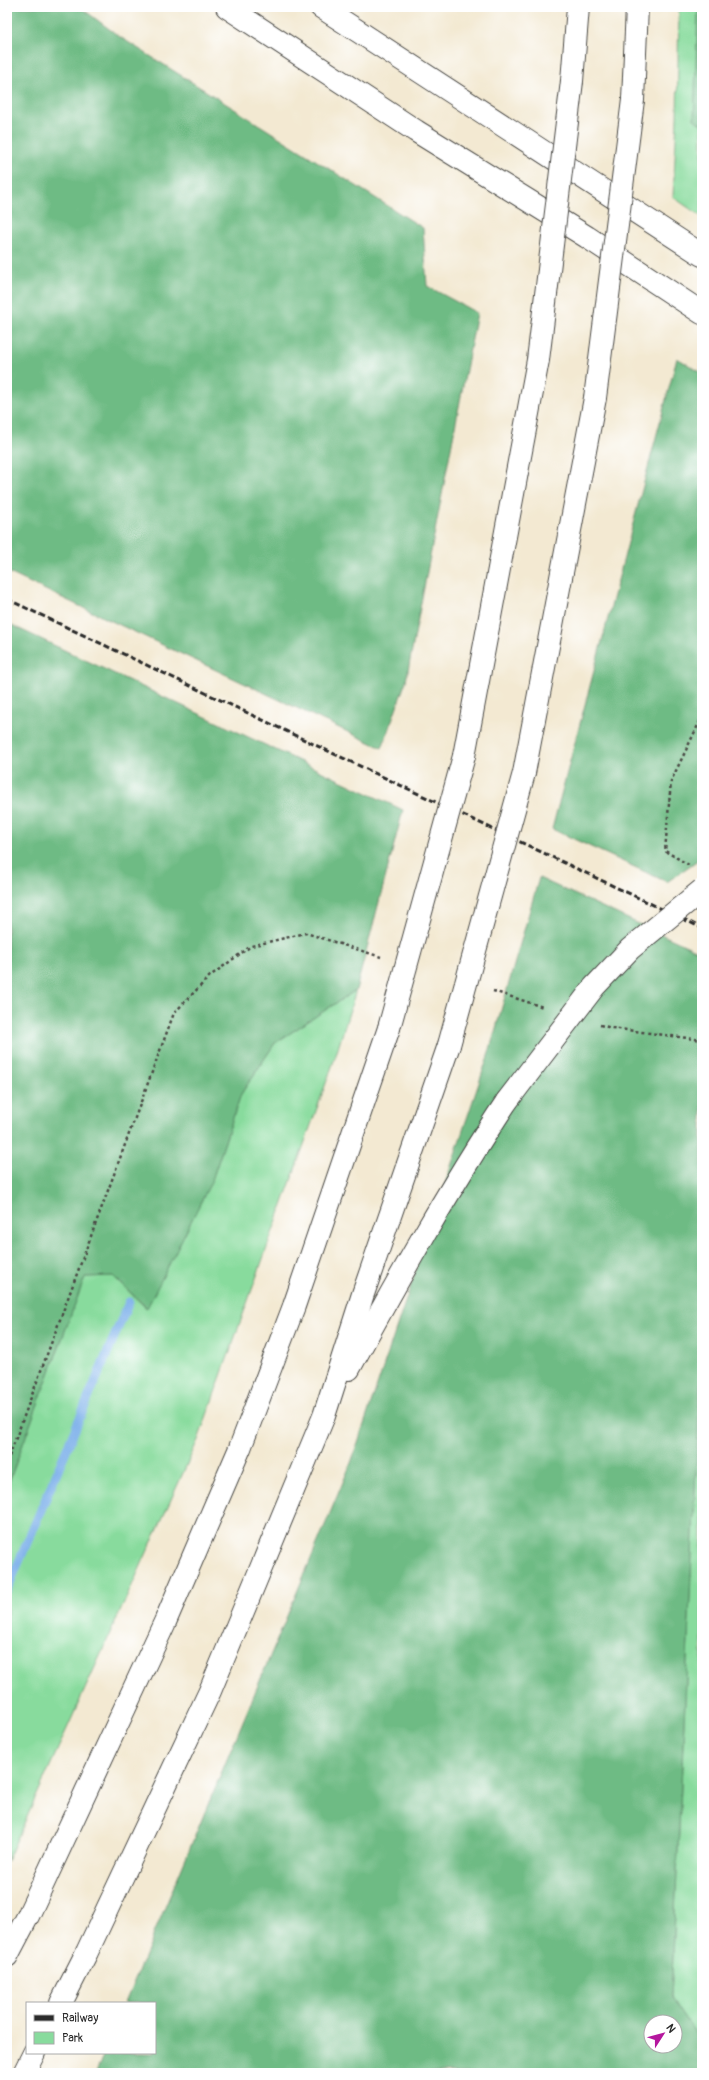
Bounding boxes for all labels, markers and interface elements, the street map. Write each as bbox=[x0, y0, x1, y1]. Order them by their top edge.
legend bbox=[26, 2002, 156, 2054]
text: Railway bbox=[62, 2011, 98, 2026]
north arrow bbox=[643, 2014, 683, 2054]
text: N bbox=[663, 2022, 678, 2036]
text: Park bbox=[62, 2031, 83, 2046]

